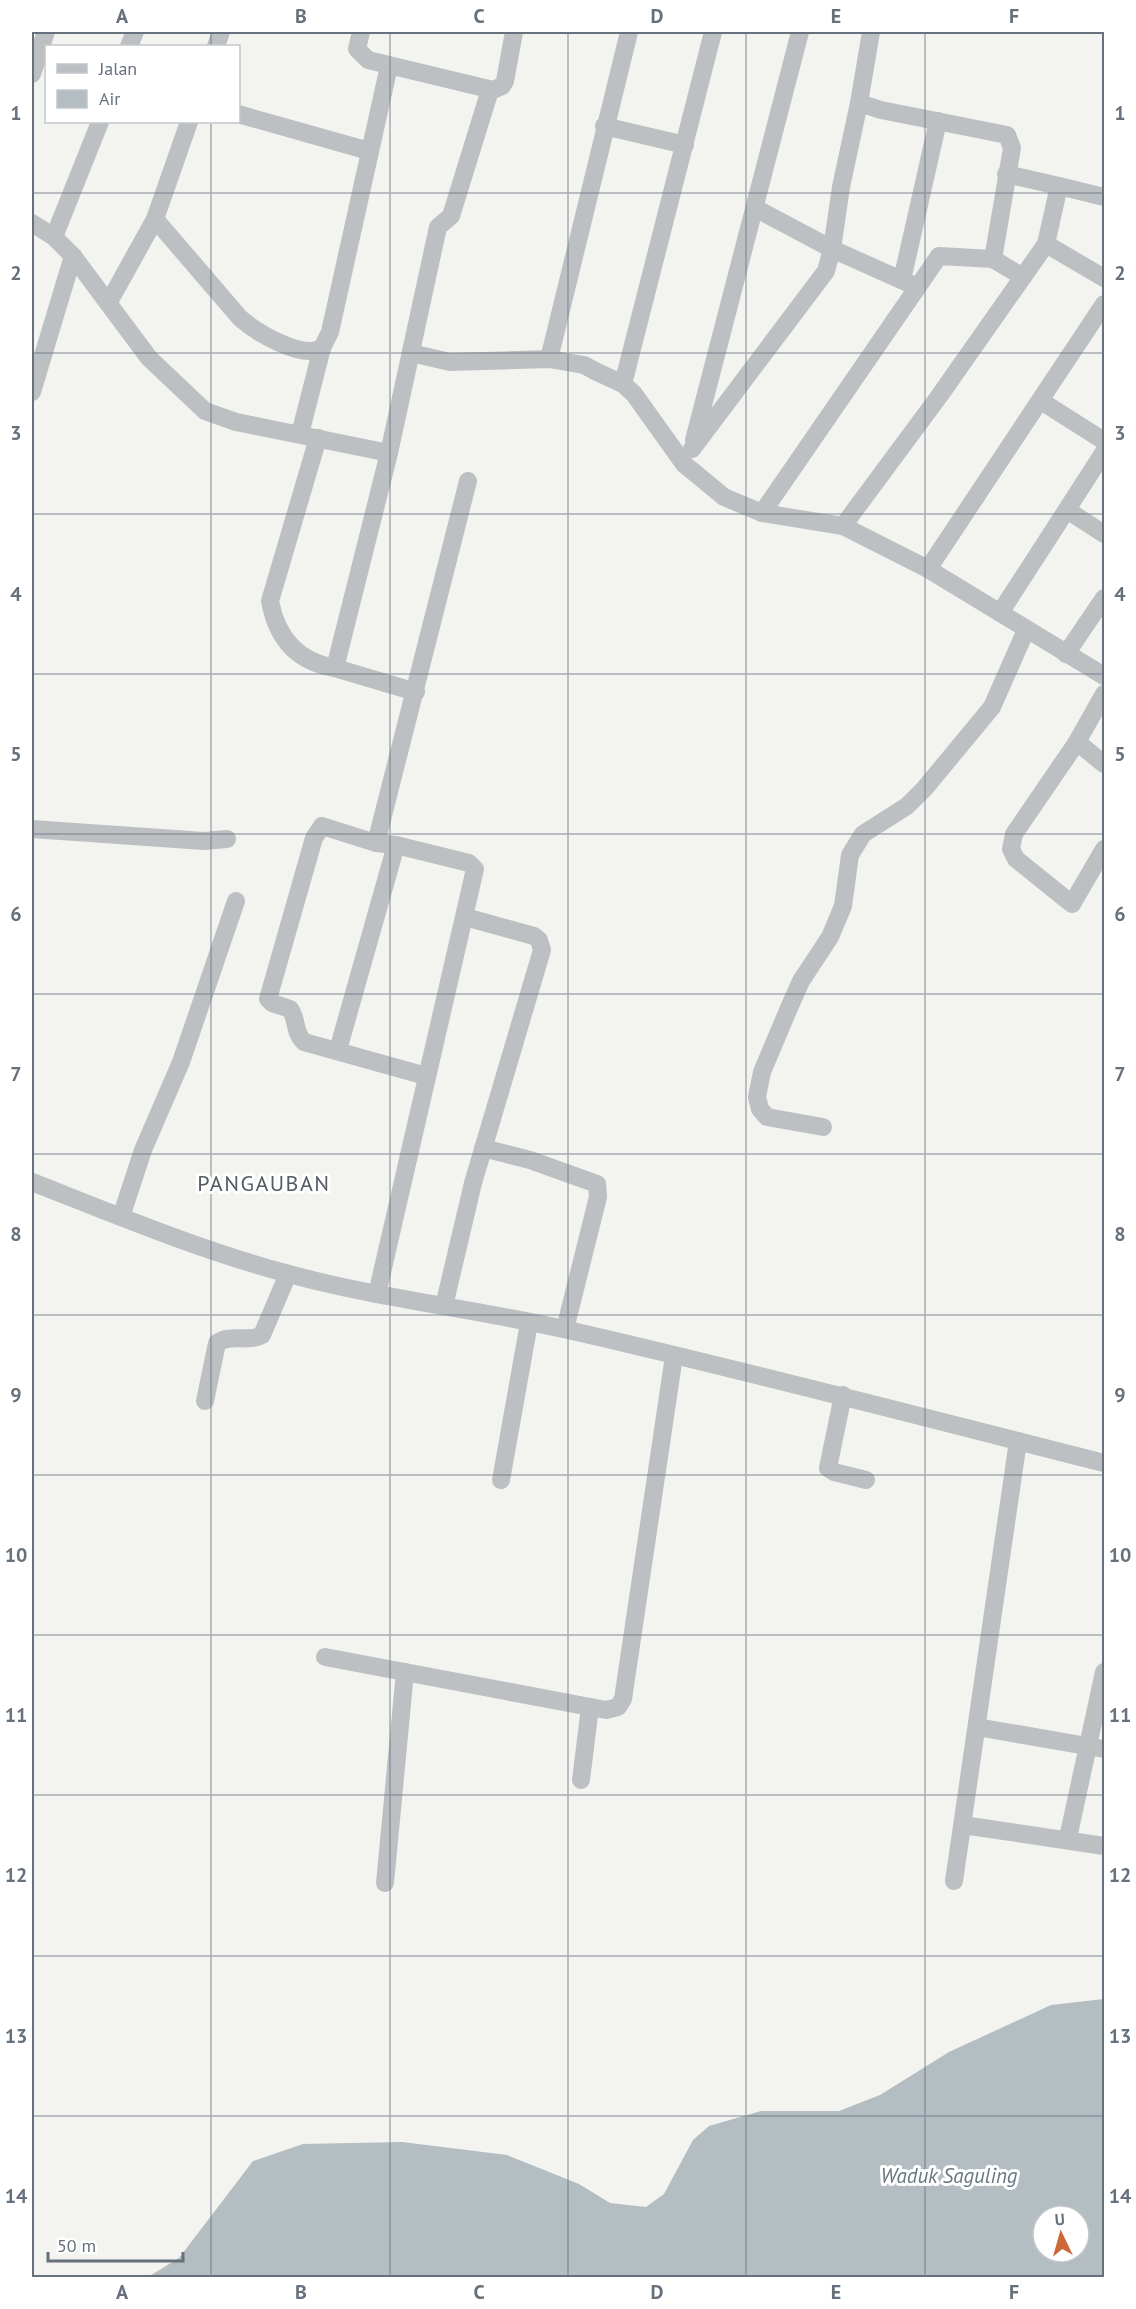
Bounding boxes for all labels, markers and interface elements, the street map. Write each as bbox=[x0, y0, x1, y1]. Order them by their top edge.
text: A bbox=[116, 3, 129, 29]
text: B bbox=[295, 3, 307, 29]
text: C bbox=[473, 3, 485, 29]
text: D bbox=[651, 3, 664, 29]
text: E bbox=[831, 3, 841, 29]
text: F bbox=[1009, 3, 1019, 29]
legend bbox=[45, 45, 240, 123]
text: Jalan bbox=[98, 57, 137, 80]
text: Air bbox=[99, 87, 120, 110]
text: 1 bbox=[10, 100, 22, 126]
text: 1 bbox=[1114, 100, 1126, 126]
text: 2 bbox=[10, 260, 22, 286]
text: 2 bbox=[1114, 260, 1126, 286]
text: 3 bbox=[10, 420, 22, 446]
text: 3 bbox=[1114, 420, 1126, 446]
text: 4 bbox=[10, 581, 22, 607]
text: 4 bbox=[1114, 581, 1126, 607]
text: 5 bbox=[10, 741, 22, 767]
text: 5 bbox=[1114, 741, 1126, 767]
text: 6 bbox=[10, 901, 22, 927]
text: 6 bbox=[1114, 901, 1126, 927]
text: 7 bbox=[10, 1061, 22, 1087]
text: 7 bbox=[1114, 1061, 1126, 1087]
district label: PANGAUBAN bbox=[197, 1169, 331, 1197]
text: 8 bbox=[10, 1221, 22, 1247]
text: 8 bbox=[1114, 1221, 1126, 1247]
text: 9 bbox=[10, 1382, 22, 1408]
text: 9 bbox=[1114, 1382, 1126, 1408]
text: 10 bbox=[5, 1542, 27, 1568]
text: 10 bbox=[1109, 1542, 1131, 1568]
text: 11 bbox=[5, 1702, 27, 1728]
text: 11 bbox=[1109, 1702, 1131, 1728]
text: 12 bbox=[5, 1862, 27, 1888]
text: 12 bbox=[1109, 1862, 1131, 1888]
text: 13 bbox=[5, 2023, 27, 2049]
text: 13 bbox=[1109, 2023, 1131, 2049]
water label: Waduk Saguling bbox=[881, 2162, 1018, 2189]
text: 14 bbox=[5, 2183, 28, 2209]
text: 14 bbox=[1109, 2183, 1132, 2209]
north arrow bbox=[1031, 2204, 1091, 2264]
text: U bbox=[1054, 2209, 1066, 2229]
scale bar bbox=[48, 2225, 183, 2263]
text: 50 m bbox=[57, 2234, 96, 2257]
text: A bbox=[116, 2279, 129, 2305]
text: B bbox=[295, 2279, 307, 2305]
text: C bbox=[473, 2279, 485, 2305]
text: D bbox=[651, 2279, 664, 2305]
text: E bbox=[831, 2279, 841, 2305]
text: F bbox=[1009, 2279, 1019, 2305]

